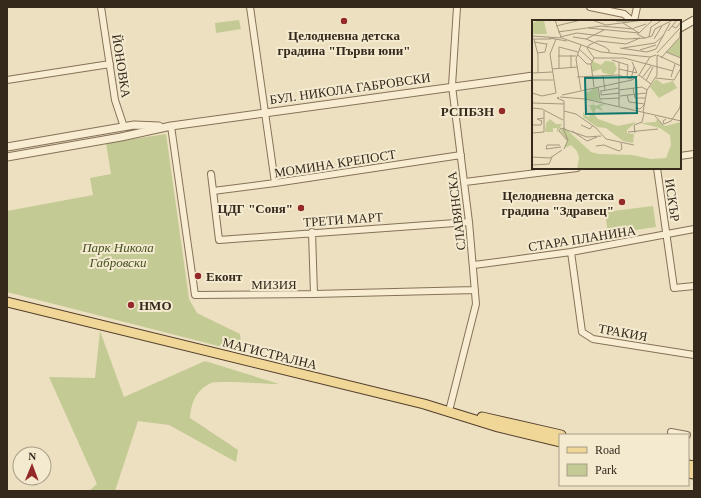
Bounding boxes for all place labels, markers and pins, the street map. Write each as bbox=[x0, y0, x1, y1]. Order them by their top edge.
marker: Целодневна детска градина "Първи юни" bbox=[339, 16, 349, 26]
place label: Целодневна детска градина "Първи юни" bbox=[278, 28, 410, 58]
place label: РСПБЗН bbox=[441, 104, 494, 119]
marker: РСПБЗН bbox=[497, 106, 507, 116]
place label: Целодневна детска градина "Здравец" bbox=[502, 188, 614, 218]
marker: Целодневна детска градина "Здравец" bbox=[617, 197, 627, 207]
place label: ЦДГ "Соня" bbox=[218, 201, 293, 216]
marker: ЦДГ "Соня" bbox=[296, 203, 306, 213]
place label: Еконт bbox=[206, 269, 243, 284]
marker: Еконт bbox=[193, 271, 203, 281]
place label: HMO bbox=[139, 298, 172, 313]
marker: HMO bbox=[126, 300, 136, 310]

